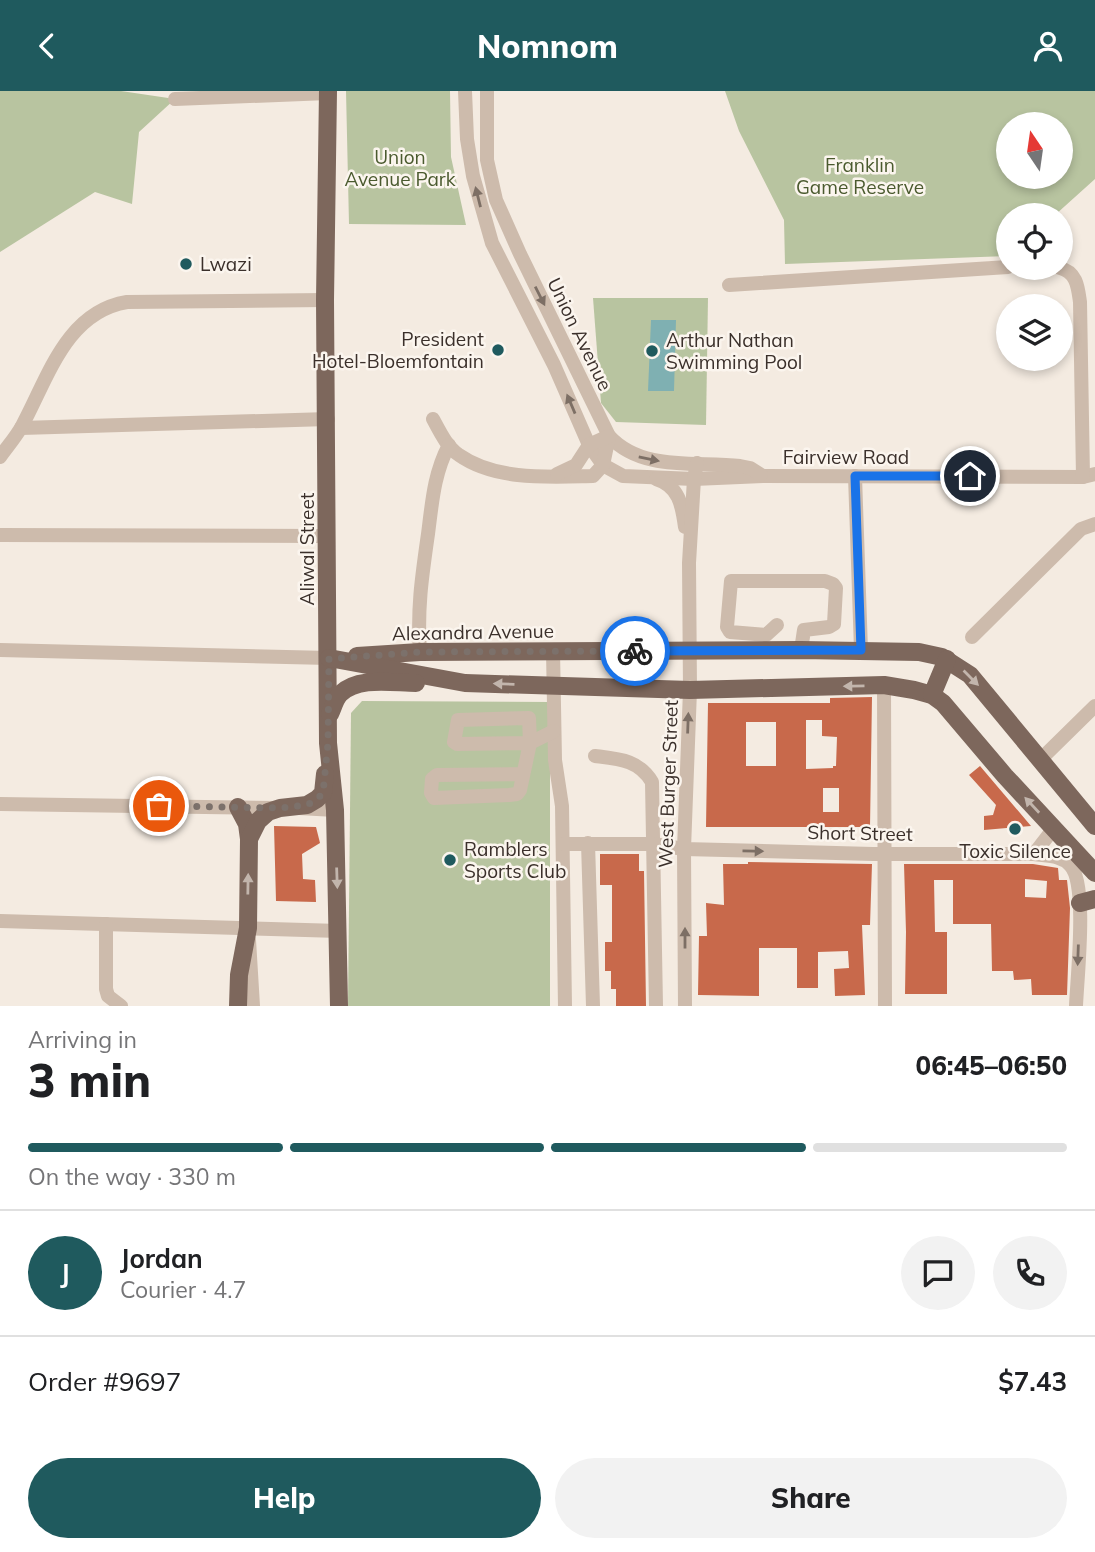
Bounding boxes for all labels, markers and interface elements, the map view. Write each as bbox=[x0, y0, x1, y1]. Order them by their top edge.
text: Nomnom bbox=[477, 26, 618, 66]
icon: back bbox=[28, 27, 66, 65]
icon: person bbox=[1029, 27, 1067, 65]
north arrow bbox=[996, 112, 1073, 189]
map controls bbox=[996, 112, 1073, 371]
park label: Union Avenue Park bbox=[344, 145, 456, 191]
park label: Franklin Game Reserve bbox=[796, 153, 924, 199]
one-way arrow bbox=[472, 186, 483, 208]
button: locate bbox=[996, 203, 1073, 280]
place label: Lwazi bbox=[200, 252, 252, 276]
marker: Lwazi bbox=[178, 256, 194, 272]
street label: Union Avenue bbox=[542, 274, 618, 394]
one-way arrow bbox=[534, 286, 546, 306]
button: layers bbox=[996, 294, 1073, 371]
place label: President Hotel-Bloemfontain bbox=[312, 327, 484, 373]
place label: Arthur Nathan Swimming Pool bbox=[666, 328, 802, 374]
marker: President Hotel-Bloemfontain bbox=[490, 342, 506, 358]
marker: Arthur Nathan Swimming Pool bbox=[644, 343, 660, 359]
one-way arrow bbox=[565, 393, 576, 414]
street label: Fairview Road bbox=[783, 445, 909, 469]
pin bbox=[940, 446, 1000, 506]
one-way arrow bbox=[639, 453, 661, 464]
icon: home bbox=[951, 457, 989, 495]
street label: Aliwal Street bbox=[295, 492, 319, 605]
courier bbox=[600, 616, 670, 686]
street label: Alexandra Avenue bbox=[392, 619, 554, 645]
icon: bike bbox=[616, 632, 654, 670]
one-way arrow bbox=[962, 669, 979, 686]
one-way arrow bbox=[493, 679, 515, 690]
one-way arrow bbox=[843, 680, 865, 692]
street label: West Burger Street bbox=[653, 699, 683, 868]
one-way arrow bbox=[683, 712, 694, 734]
pin bbox=[129, 776, 189, 836]
icon: bag bbox=[140, 787, 178, 825]
one-way arrow bbox=[1024, 797, 1040, 814]
street label: Short Street bbox=[807, 820, 913, 846]
marker: Toxic Silence bbox=[1007, 821, 1023, 837]
place label: Ramblers Sports Club bbox=[464, 837, 566, 883]
place label: Toxic Silence bbox=[959, 839, 1071, 863]
one-way arrow bbox=[742, 845, 764, 856]
marker: Ramblers Sports Club bbox=[442, 852, 458, 868]
one-way arrow bbox=[332, 867, 343, 889]
one-way arrow bbox=[243, 873, 254, 895]
one-way arrow bbox=[679, 927, 691, 949]
one-way arrow bbox=[1073, 944, 1084, 966]
text: Arriving in bbox=[28, 1025, 137, 1054]
text: 06:45–06:50 bbox=[916, 1049, 1067, 1082]
text: 3 min bbox=[28, 1051, 151, 1109]
text: On the way · 330 m bbox=[28, 1162, 236, 1191]
button: chat bbox=[901, 1236, 975, 1310]
button: phone bbox=[993, 1236, 1067, 1310]
text: Jordan bbox=[120, 1242, 203, 1275]
text: J bbox=[60, 1257, 70, 1290]
text: Courier · 4.7 bbox=[120, 1275, 246, 1304]
text: Order #9697 bbox=[28, 1365, 181, 1398]
text: $7.43 bbox=[998, 1365, 1067, 1398]
button: Help bbox=[28, 1458, 541, 1538]
button: Share bbox=[555, 1458, 1067, 1538]

